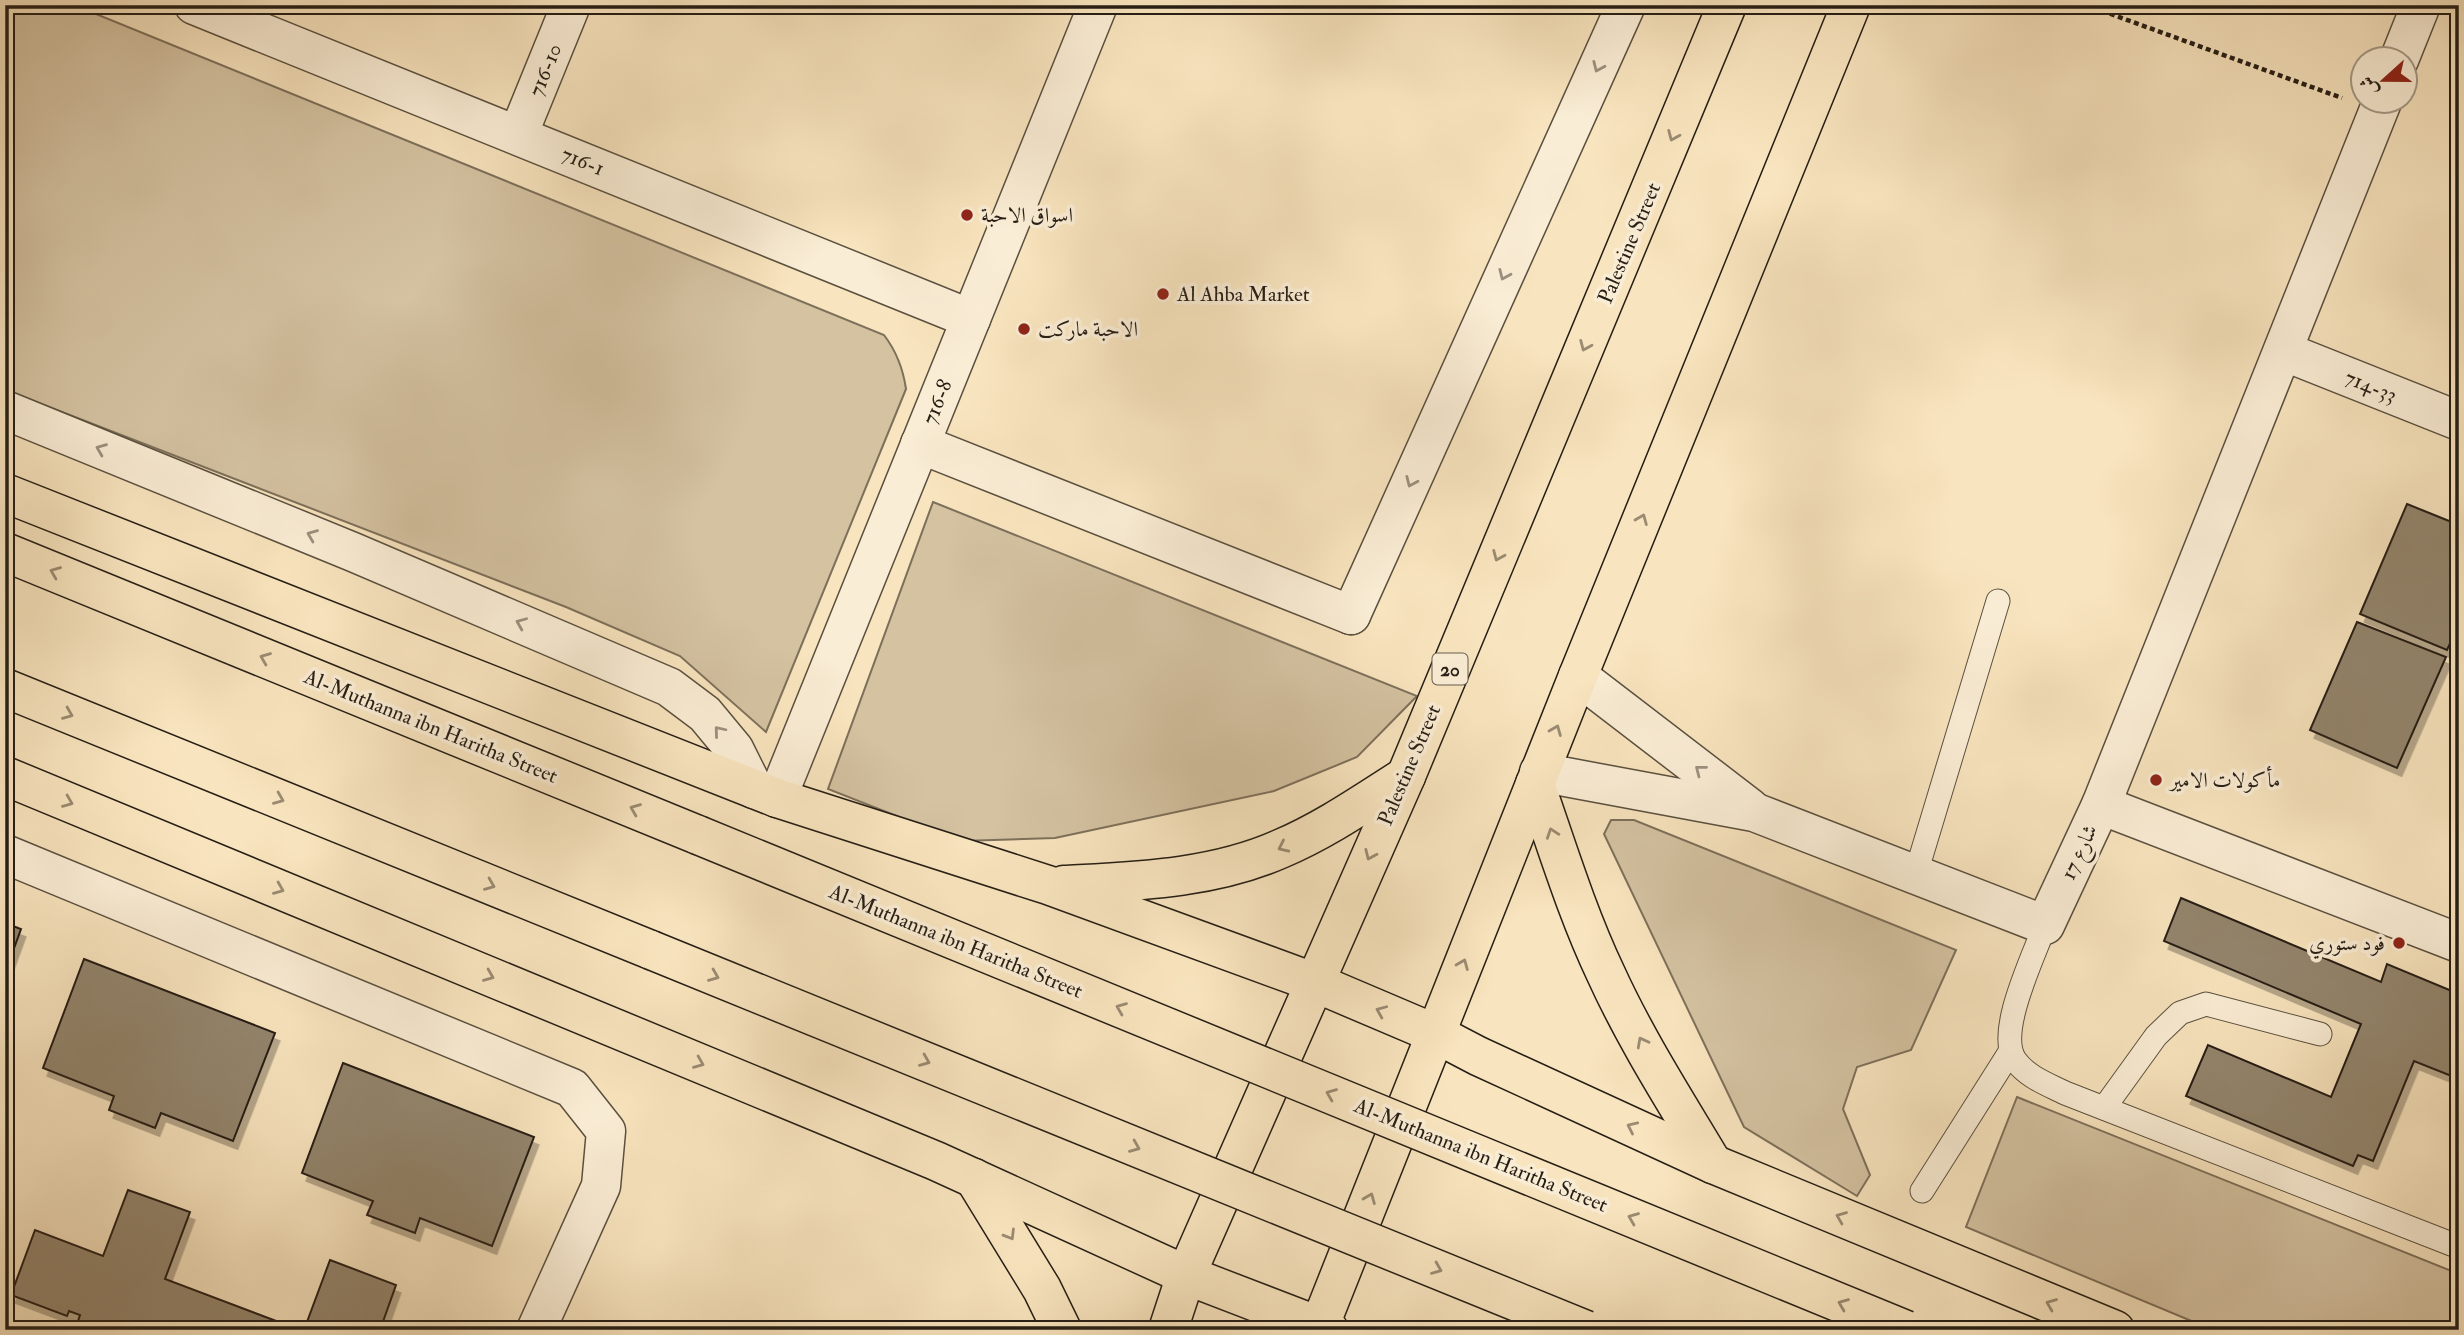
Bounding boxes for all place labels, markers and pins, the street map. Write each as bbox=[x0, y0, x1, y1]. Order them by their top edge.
place label: اسواق الاحبة bbox=[981, 202, 1073, 229]
marker: اسواق الاحبة bbox=[959, 207, 975, 223]
place label: Al Ahba Market bbox=[1176, 281, 1310, 308]
marker: Al Ahba Market bbox=[1155, 286, 1171, 302]
place label: الاحبة ماركت bbox=[1038, 316, 1138, 343]
marker: الاحبة ماركت bbox=[1016, 321, 1032, 337]
place label: مأكولات الامير bbox=[2168, 765, 2280, 794]
marker: مأكولات الامير bbox=[2148, 772, 2164, 788]
place label: فود ستوري bbox=[2309, 930, 2385, 959]
marker: فود ستوري bbox=[2391, 935, 2407, 951]

